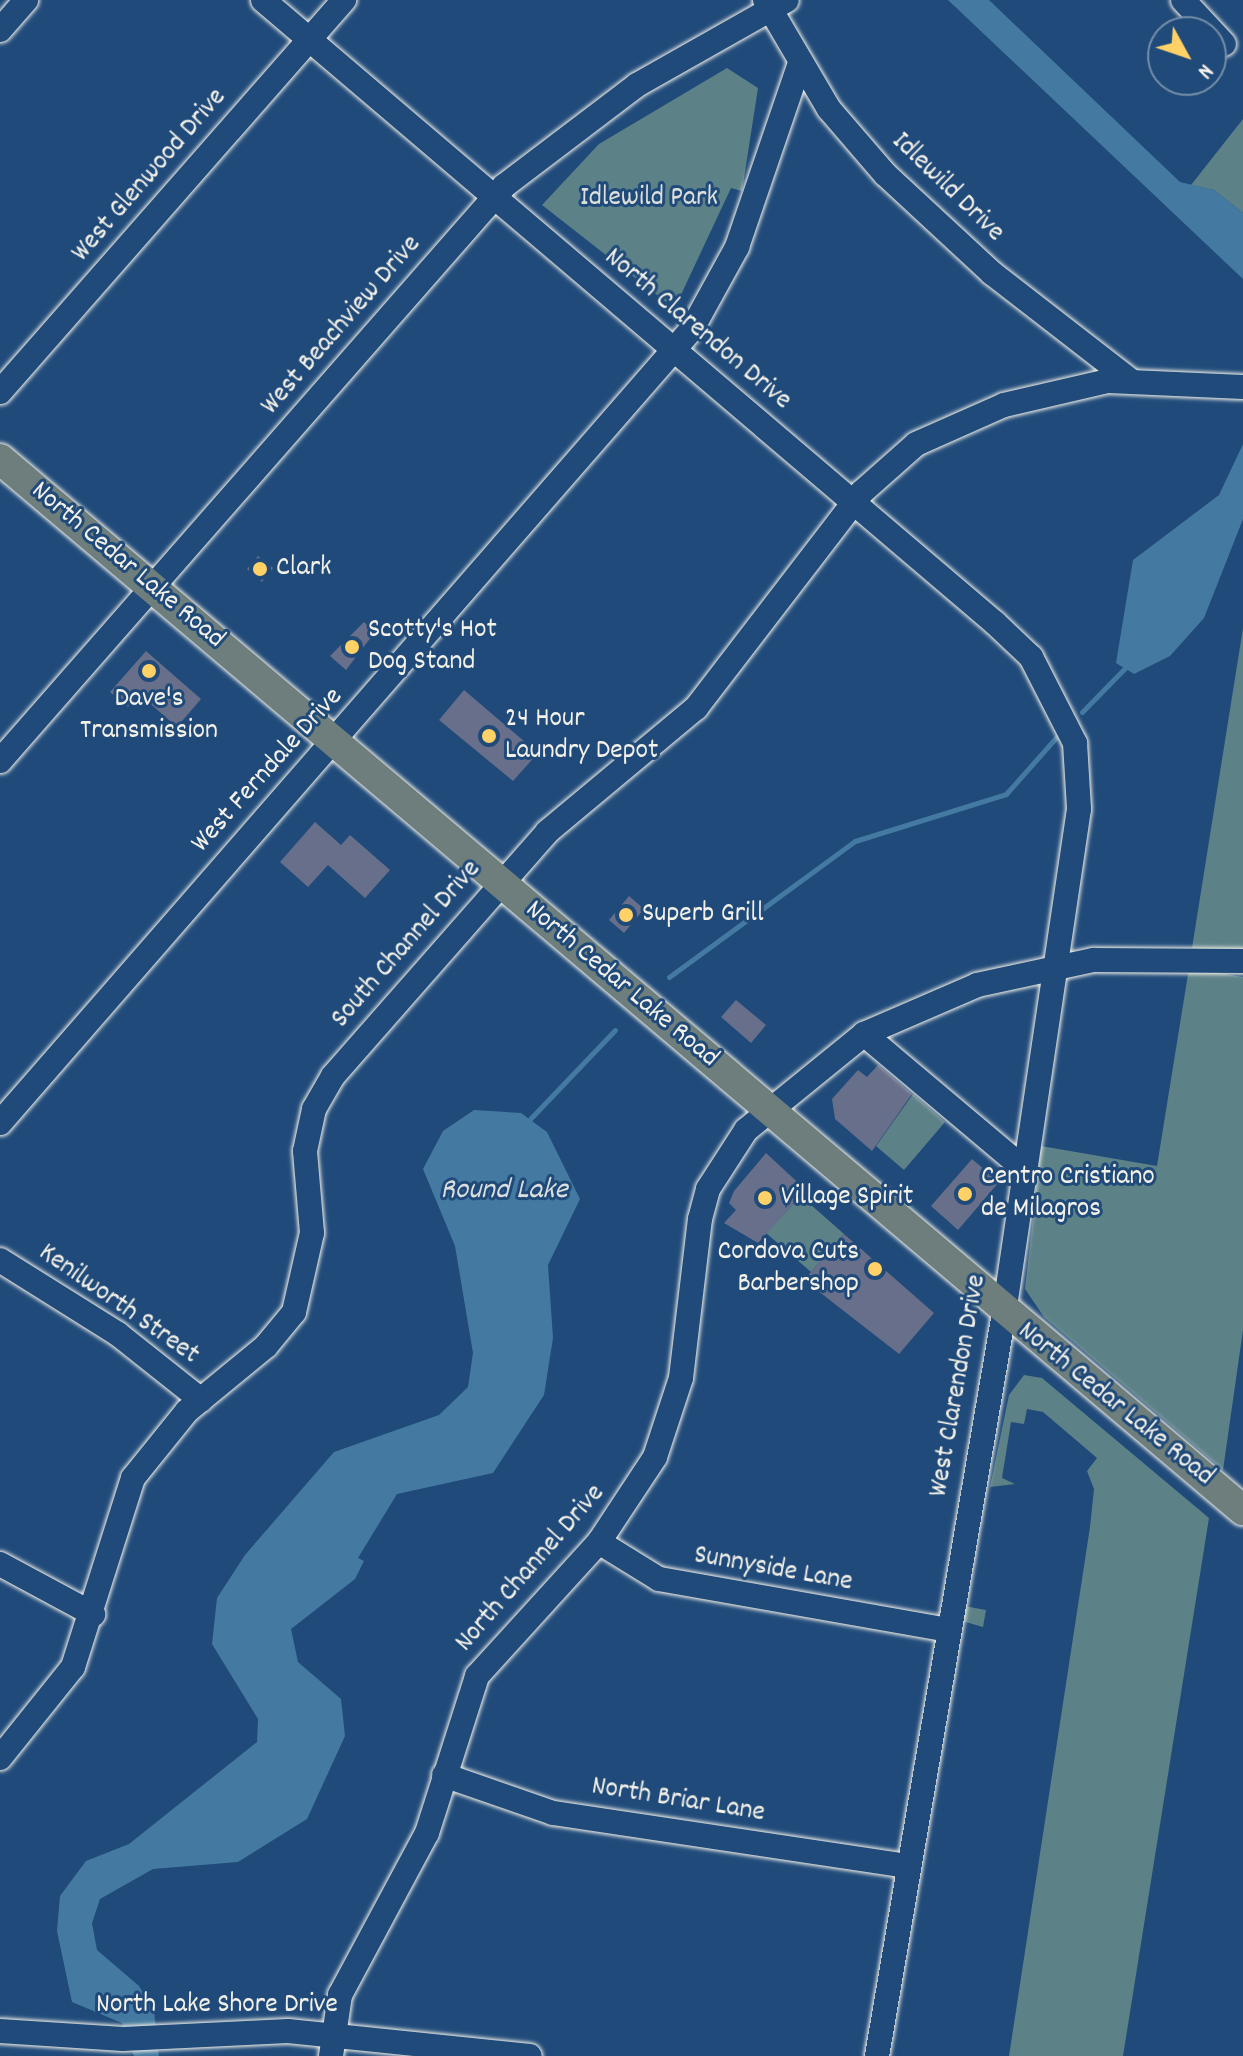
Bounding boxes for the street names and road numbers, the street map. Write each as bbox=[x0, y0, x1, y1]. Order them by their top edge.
street label: West Glenwood Drive bbox=[65, 82, 235, 270]
street label: Idlewild Drive bbox=[883, 126, 1011, 250]
street label: West Beachview Drive bbox=[255, 229, 429, 423]
street label: North Clarendon Drive bbox=[596, 242, 798, 418]
street label: North Cedar Lake Road bbox=[23, 475, 231, 657]
street label: West Ferndale Drive bbox=[185, 681, 351, 861]
street label: South Channel Drive bbox=[325, 854, 489, 1036]
street label: North Cedar Lake Road bbox=[517, 894, 725, 1076]
street label: Kenilworth Street bbox=[31, 1237, 205, 1373]
street label: West Clarendon Drive bbox=[923, 1272, 995, 1500]
street label: North Cedar Lake Road bbox=[1010, 1316, 1220, 1494]
street label: North Channel Drive bbox=[449, 1478, 613, 1660]
street label: Sunnyside Lane bbox=[691, 1540, 855, 1600]
street label: North Briar Lane bbox=[589, 1771, 767, 1831]
street label: North Lake Shore Drive bbox=[96, 1989, 338, 2023]

